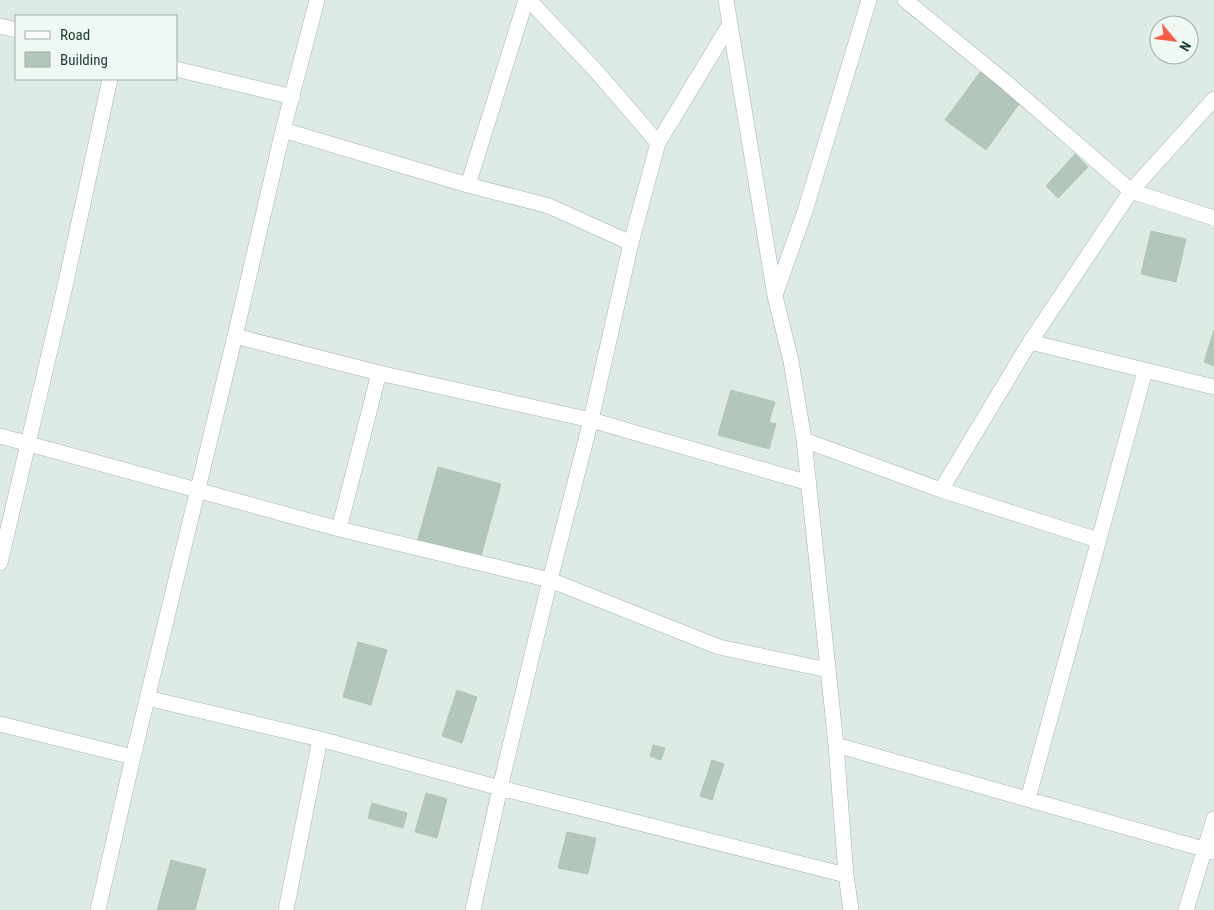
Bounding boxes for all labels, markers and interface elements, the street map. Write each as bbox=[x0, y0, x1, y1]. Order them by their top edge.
legend bbox=[15, 15, 178, 80]
north arrow bbox=[1149, 15, 1199, 65]
text: Road bbox=[60, 26, 90, 44]
text: N bbox=[1176, 39, 1194, 54]
text: Building bbox=[60, 51, 108, 69]

